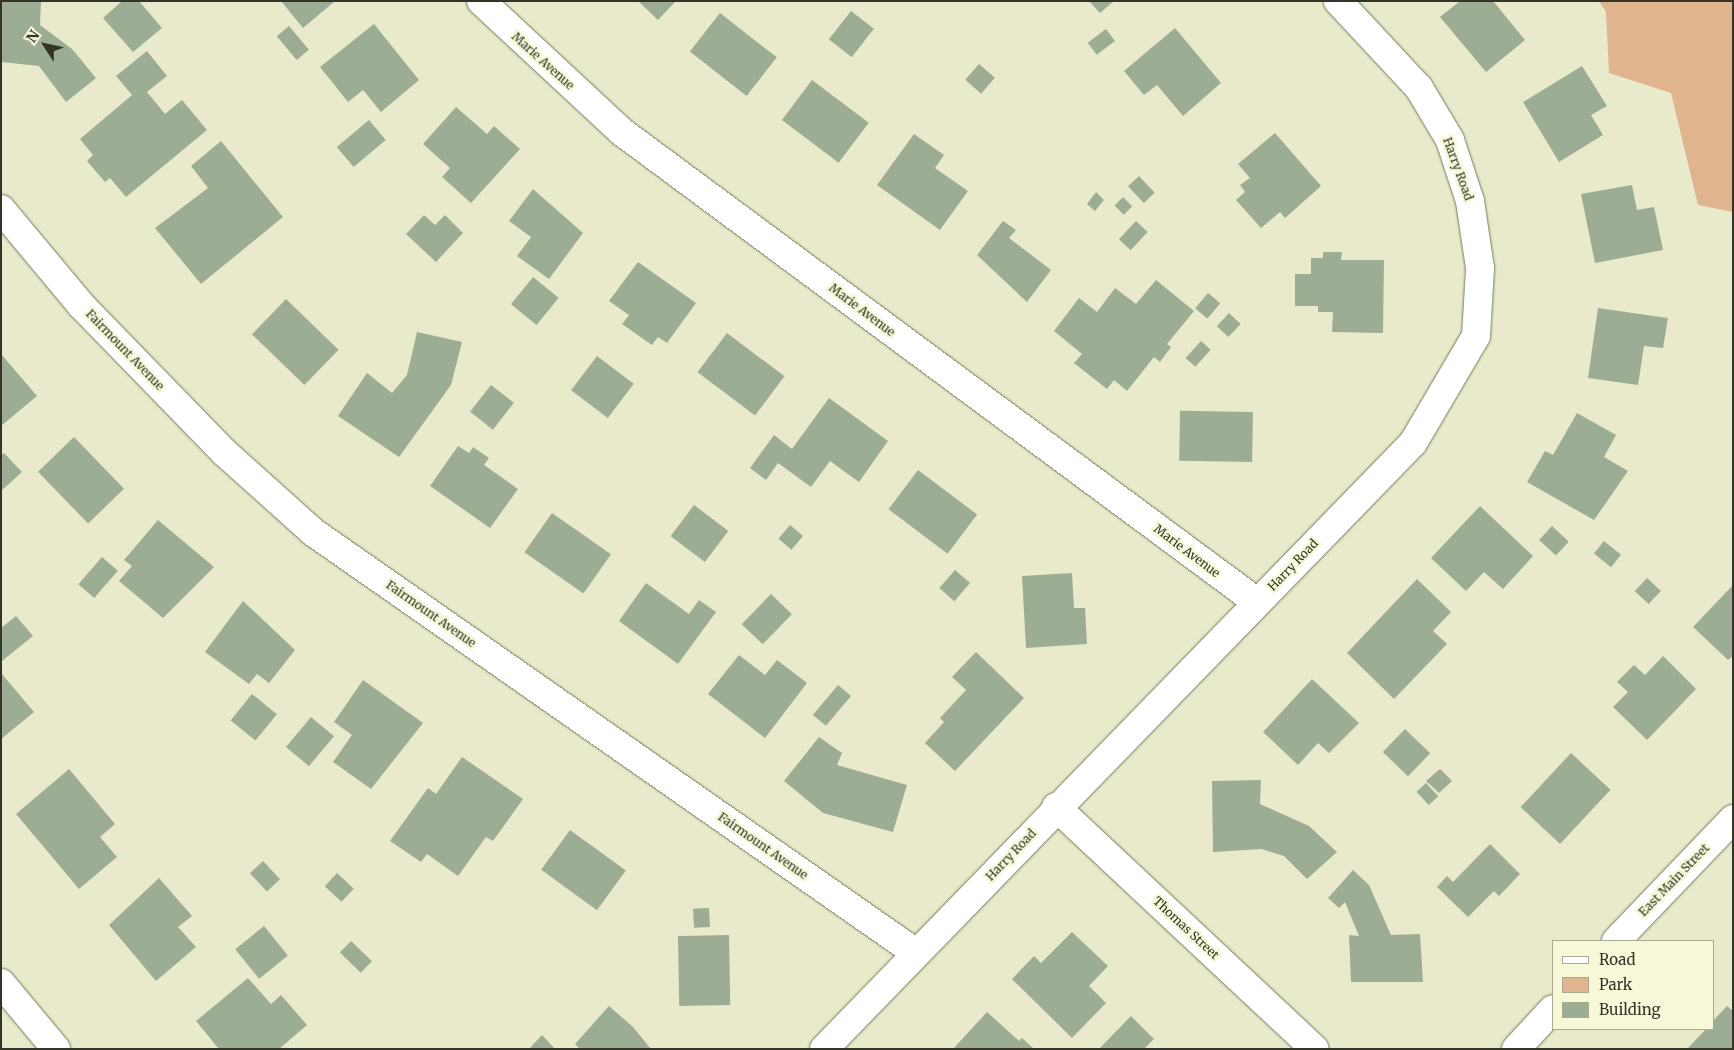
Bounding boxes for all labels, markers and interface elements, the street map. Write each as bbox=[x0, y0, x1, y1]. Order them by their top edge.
north arrow bbox=[20, 20, 70, 70]
text: N bbox=[22, 27, 43, 46]
street label: Marie Avenue bbox=[509, 29, 577, 93]
street label: Harry Road bbox=[1440, 136, 1476, 202]
street label: Marie Avenue bbox=[826, 281, 898, 339]
street label: Fairmount Avenue bbox=[83, 307, 167, 393]
street label: Marie Avenue bbox=[1151, 522, 1223, 580]
street label: Harry Road bbox=[1265, 536, 1321, 594]
street label: Fairmount Avenue bbox=[383, 578, 479, 650]
street label: Fairmount Avenue bbox=[715, 810, 811, 882]
street label: Harry Road bbox=[983, 826, 1039, 884]
street label: East Main Street bbox=[1636, 841, 1712, 919]
street label: Thomas Street bbox=[1150, 894, 1222, 962]
legend bbox=[1552, 940, 1714, 1030]
text: Road bbox=[1599, 950, 1635, 969]
text: Park bbox=[1599, 975, 1632, 994]
text: Building bbox=[1599, 1000, 1661, 1019]

